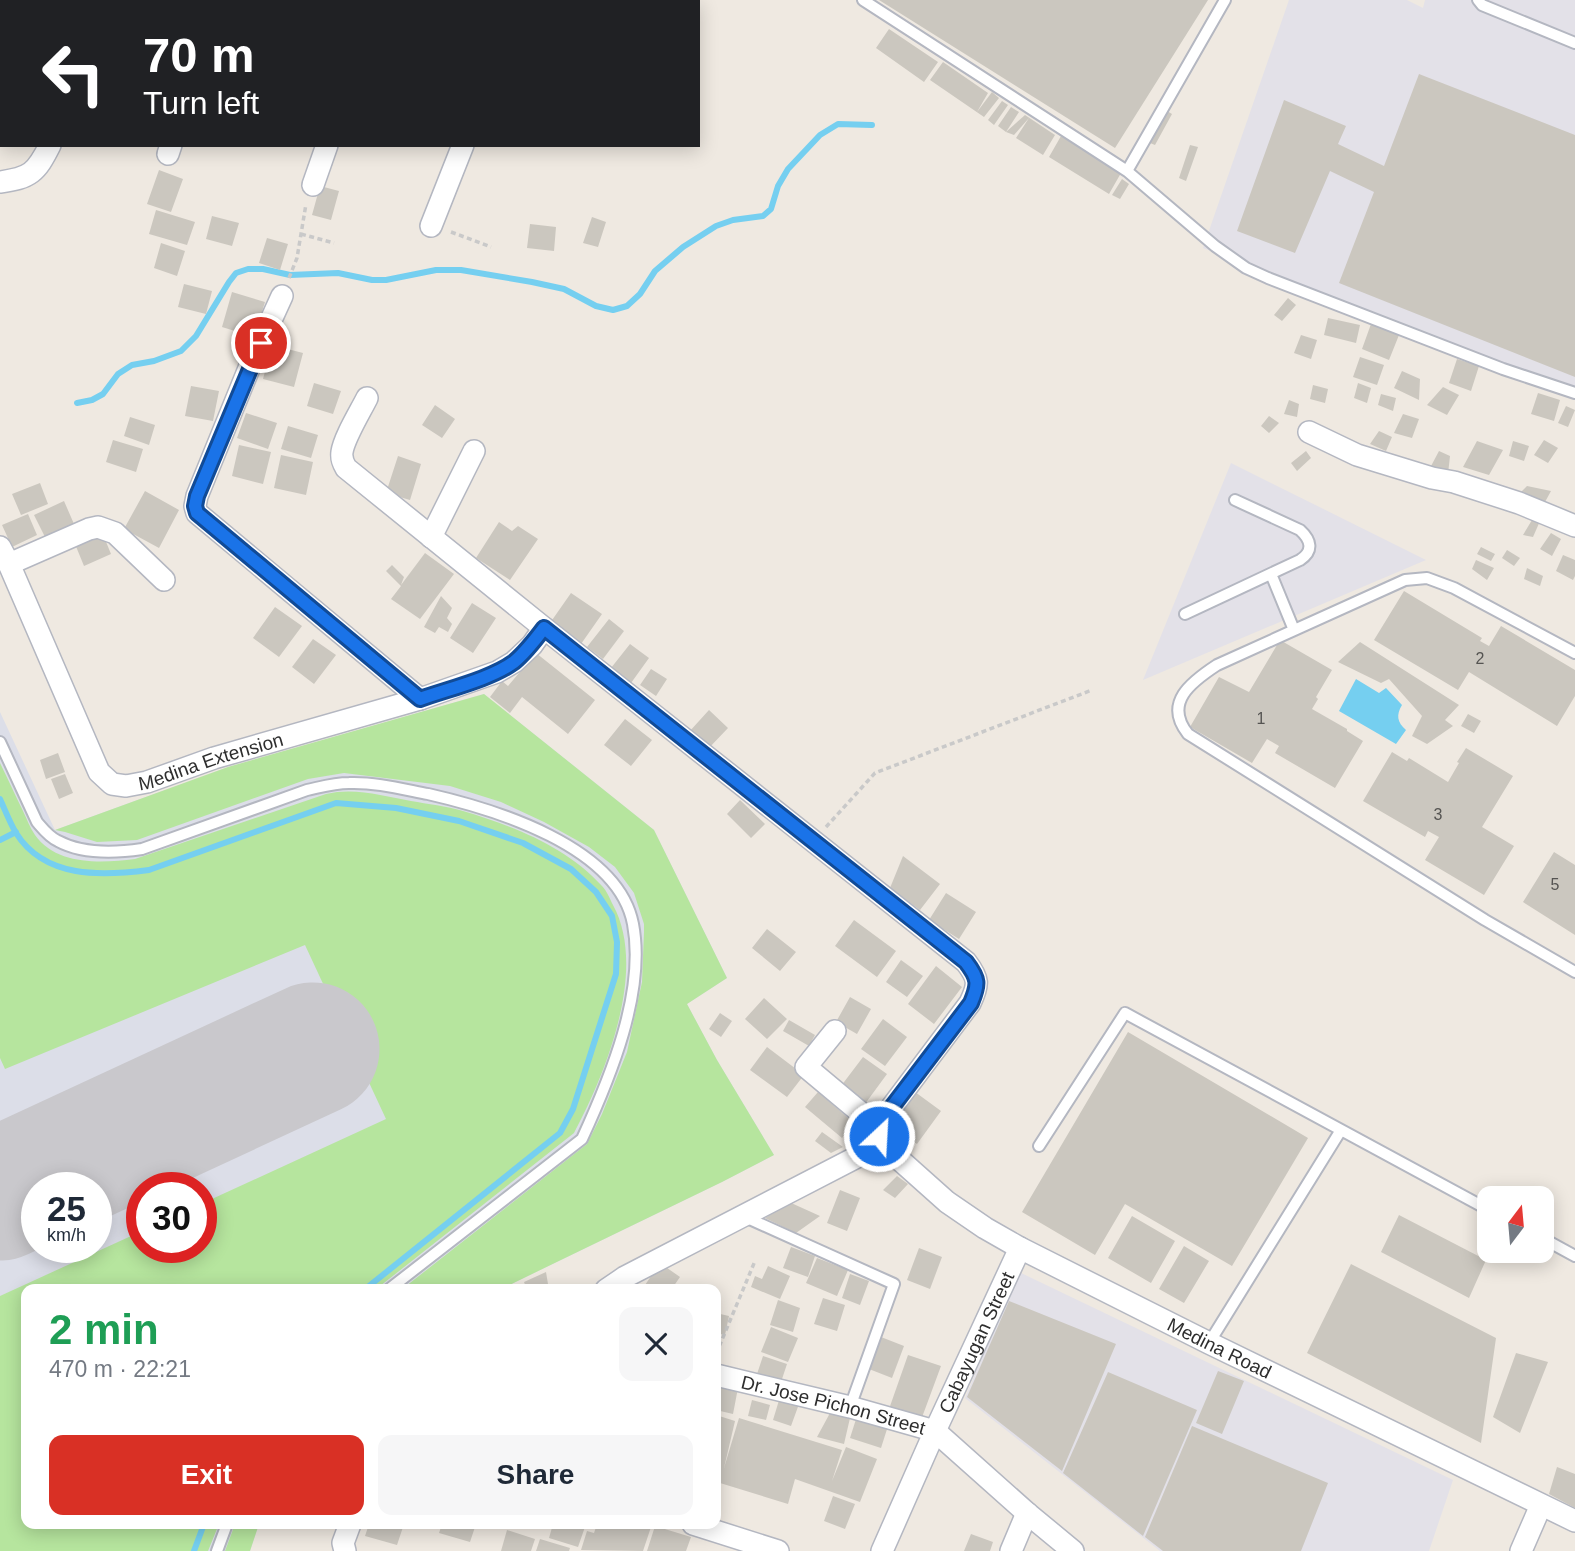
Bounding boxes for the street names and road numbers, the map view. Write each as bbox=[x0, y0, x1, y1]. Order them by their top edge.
street label: Medina Extension bbox=[137, 729, 286, 794]
street label: Cabayugan Street bbox=[935, 1268, 1019, 1416]
street label: Medina Road bbox=[1164, 1314, 1275, 1383]
street label: Dr. Jose Pichon Street bbox=[739, 1371, 928, 1439]

